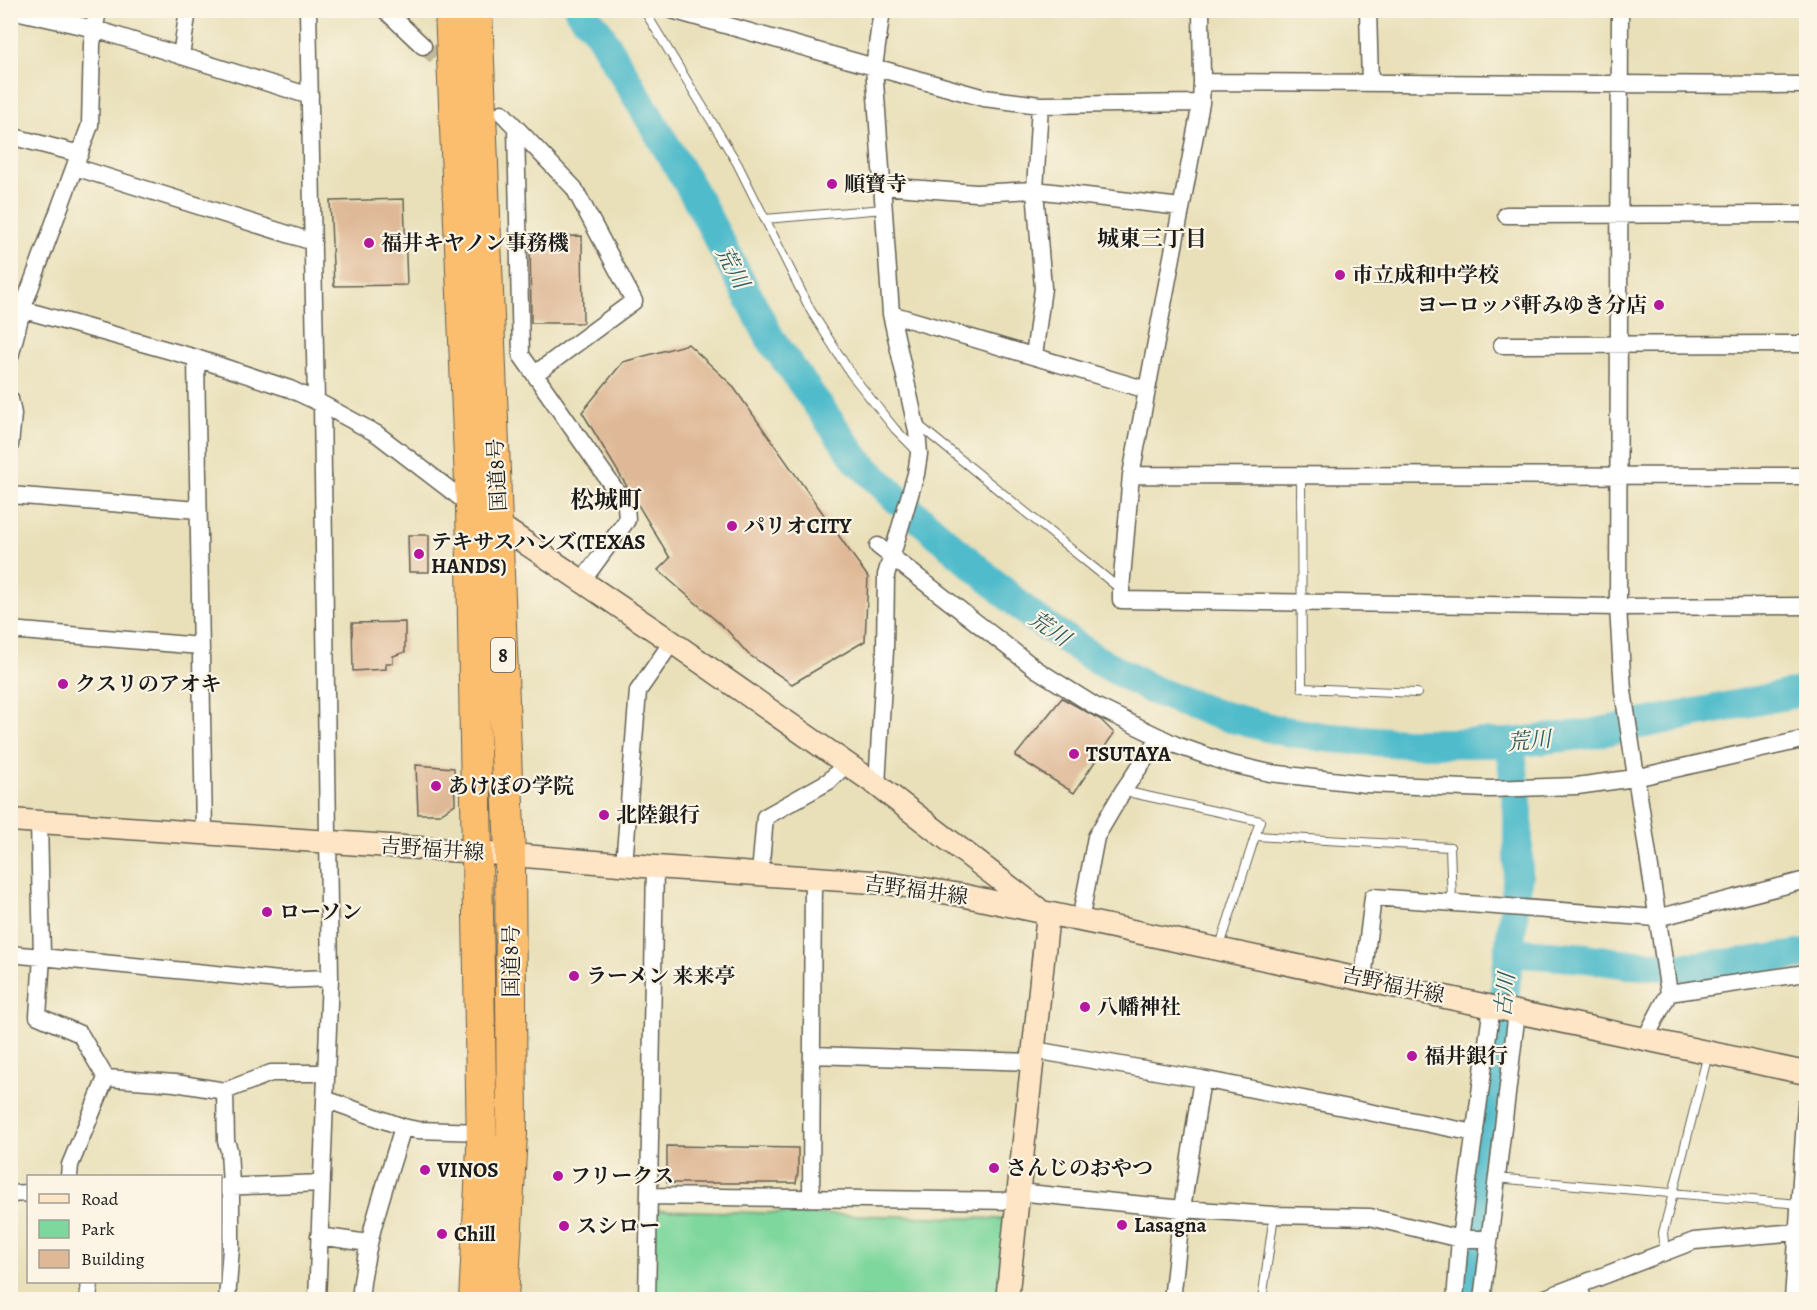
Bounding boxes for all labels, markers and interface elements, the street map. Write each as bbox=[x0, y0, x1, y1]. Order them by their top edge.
place label: 順寶寺 bbox=[844, 170, 907, 198]
marker: 順寶寺 bbox=[825, 177, 839, 191]
district label: 城東三丁目 bbox=[1097, 224, 1207, 254]
place label: 福井キヤノン事務機 bbox=[381, 229, 569, 257]
marker: 福井キヤノン事務機 bbox=[362, 236, 376, 250]
water label: 荒川 bbox=[709, 241, 757, 296]
place label: 市立成和中学校 bbox=[1352, 261, 1499, 289]
marker: 市立成和中学校 bbox=[1333, 268, 1347, 282]
place label: ヨーロッパ軒みゆき分店 bbox=[1416, 291, 1647, 319]
marker: ヨーロッパ軒みゆき分店 bbox=[1652, 298, 1666, 312]
street label: 国道8号 bbox=[481, 438, 513, 512]
district label: 松城町 bbox=[570, 484, 642, 516]
place label: パリオCITY bbox=[744, 512, 852, 540]
marker: パリオCITY bbox=[725, 519, 739, 533]
place label: テキサスハンズ(TEXAS HANDS) bbox=[431, 528, 646, 580]
marker: テキサスハンズ(TEXAS HANDS) bbox=[412, 547, 426, 561]
water label: 荒川 bbox=[1023, 604, 1078, 655]
road number: 8 bbox=[491, 638, 515, 672]
place label: クスリのアオキ bbox=[75, 670, 222, 698]
marker: クスリのアオキ bbox=[56, 677, 70, 691]
water label: 荒川 bbox=[1506, 724, 1554, 758]
place label: TSUTAYA bbox=[1086, 740, 1172, 768]
marker: TSUTAYA bbox=[1067, 747, 1081, 761]
place label: あけぼの学院 bbox=[448, 772, 574, 800]
marker: あけぼの学院 bbox=[429, 779, 443, 793]
place label: 北陸銀行 bbox=[616, 801, 700, 829]
marker: 北陸銀行 bbox=[597, 808, 611, 822]
street label: 吉野福井線 bbox=[379, 831, 485, 867]
street label: 吉野福井線 bbox=[862, 869, 970, 911]
place label: ローソン bbox=[279, 898, 362, 926]
marker: ローソン bbox=[260, 905, 274, 919]
street label: 国道8号 bbox=[497, 924, 525, 998]
street label: 吉野福井線 bbox=[1339, 960, 1447, 1010]
place label: ラーメン 来来亭 bbox=[586, 962, 736, 990]
marker: ラーメン 来来亭 bbox=[567, 969, 581, 983]
water label: 古川 bbox=[1488, 970, 1522, 1019]
place label: 八幡神社 bbox=[1097, 993, 1181, 1021]
marker: 八幡神社 bbox=[1078, 1000, 1092, 1014]
place label: 福井銀行 bbox=[1424, 1042, 1508, 1070]
marker: 福井銀行 bbox=[1405, 1049, 1419, 1063]
place label: さんじのおやつ bbox=[1006, 1154, 1153, 1182]
place label: VINOS bbox=[436, 1156, 499, 1184]
marker: さんじのおやつ bbox=[987, 1161, 1001, 1175]
place label: フリークス bbox=[570, 1162, 674, 1190]
marker: VINOS bbox=[418, 1163, 432, 1177]
marker: フリークス bbox=[551, 1169, 565, 1183]
legend bbox=[27, 1175, 222, 1283]
text: Road bbox=[81, 1187, 119, 1211]
place label: Lasagna bbox=[1134, 1211, 1207, 1239]
place label: スシロー bbox=[576, 1212, 660, 1240]
text: Park bbox=[81, 1217, 115, 1241]
marker: Lasagna bbox=[1115, 1218, 1129, 1232]
marker: スシロー bbox=[557, 1219, 571, 1233]
place label: Chill bbox=[454, 1220, 496, 1248]
marker: Chill bbox=[435, 1227, 449, 1241]
text: Building bbox=[81, 1247, 145, 1271]

